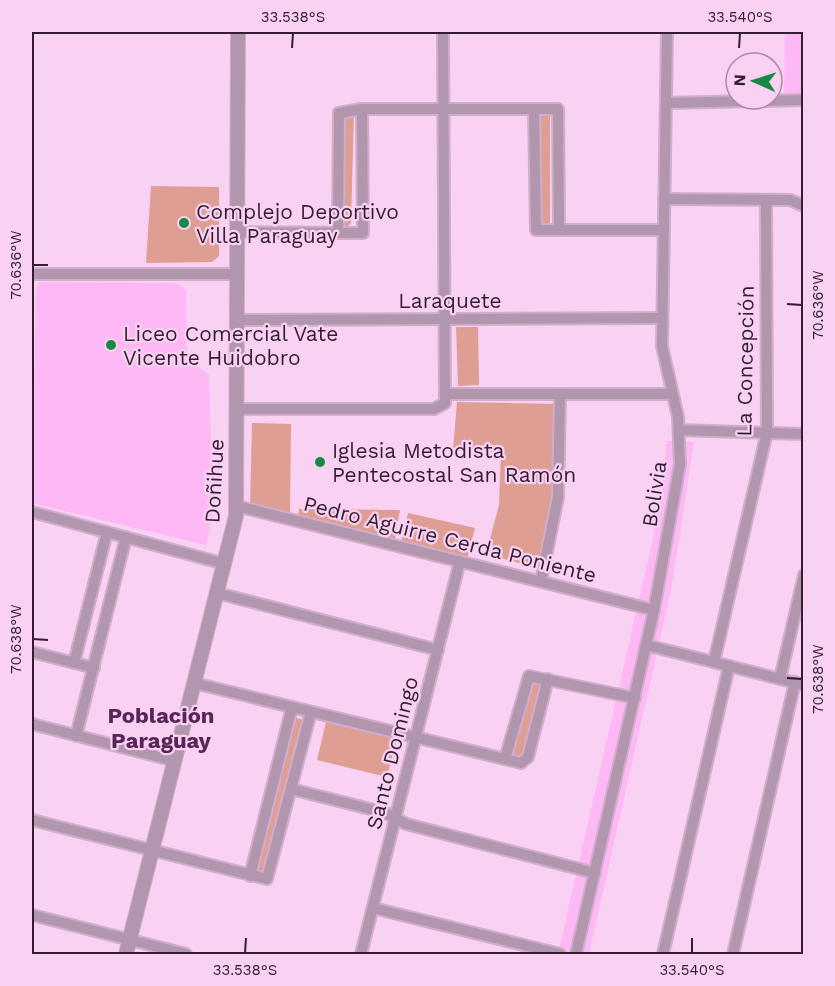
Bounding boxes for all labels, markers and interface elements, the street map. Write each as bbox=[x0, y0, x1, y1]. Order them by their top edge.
text: 33.538°S bbox=[261, 8, 325, 26]
text: 33.540°S bbox=[707, 8, 773, 26]
north arrow bbox=[724, 51, 784, 111]
text: N bbox=[730, 74, 749, 87]
place label: Complejo Deportivo Villa Paraguay bbox=[196, 199, 399, 248]
marker: Complejo Deportivo Villa Paraguay bbox=[177, 216, 191, 230]
text: 70.636°W bbox=[7, 230, 25, 300]
text: 70.636°W bbox=[809, 270, 827, 340]
street label: La Concepción bbox=[731, 285, 759, 437]
street label: Laraquete bbox=[398, 288, 502, 313]
place label: Liceo Comercial Vate Vicente Huidobro bbox=[123, 321, 338, 370]
marker: Liceo Comercial Vate Vicente Huidobro bbox=[104, 338, 118, 352]
street label: Doñihue bbox=[199, 438, 229, 524]
place label: Iglesia Metodista Pentecostal San Ramón bbox=[332, 438, 576, 487]
marker: Iglesia Metodista Pentecostal San Ramón bbox=[313, 455, 327, 469]
street label: Bolivia bbox=[636, 459, 672, 529]
street label: Pedro Aguirre Cerda Poniente bbox=[301, 490, 599, 588]
text: 70.638°W bbox=[7, 604, 25, 674]
text: 70.638°W bbox=[809, 644, 827, 714]
street label: Santo Domingo bbox=[361, 674, 423, 832]
district label: Población Paraguay bbox=[107, 703, 215, 753]
text: 33.538°S bbox=[213, 961, 277, 979]
text: 33.540°S bbox=[659, 961, 725, 979]

